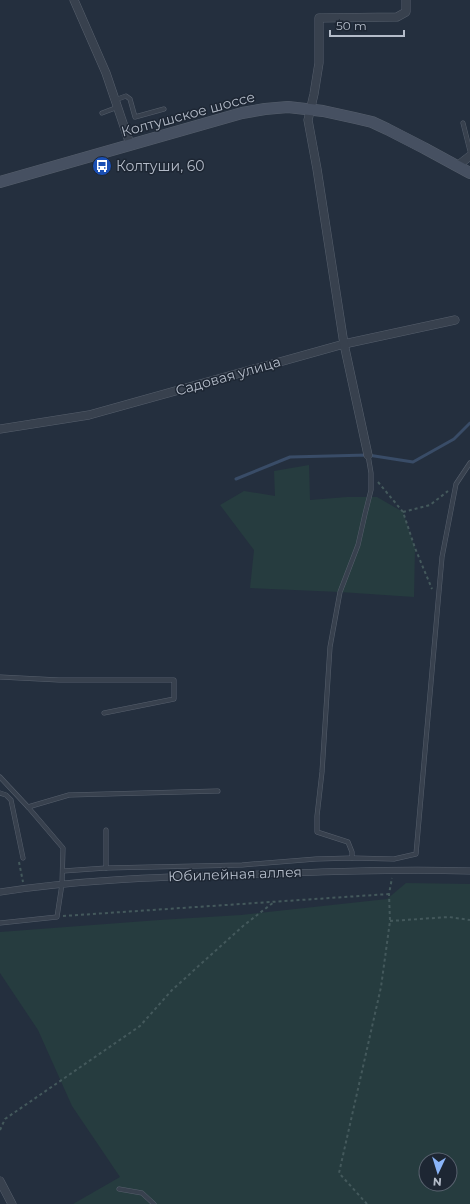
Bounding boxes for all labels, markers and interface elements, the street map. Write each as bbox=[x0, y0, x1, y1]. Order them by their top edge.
scale bar bbox=[330, 12, 404, 38]
text: 50 m bbox=[336, 18, 367, 33]
street label: Колтушское шоссе bbox=[119, 87, 257, 141]
bus stop icon: Колтуши, 60 bbox=[91, 155, 113, 177]
place label: Колтуши, 60 bbox=[116, 157, 205, 175]
street label: Садовая улица bbox=[173, 352, 283, 400]
street label: Юбилейная аллея bbox=[168, 863, 302, 885]
north arrow bbox=[418, 1152, 458, 1192]
text: N bbox=[432, 1175, 442, 1189]

